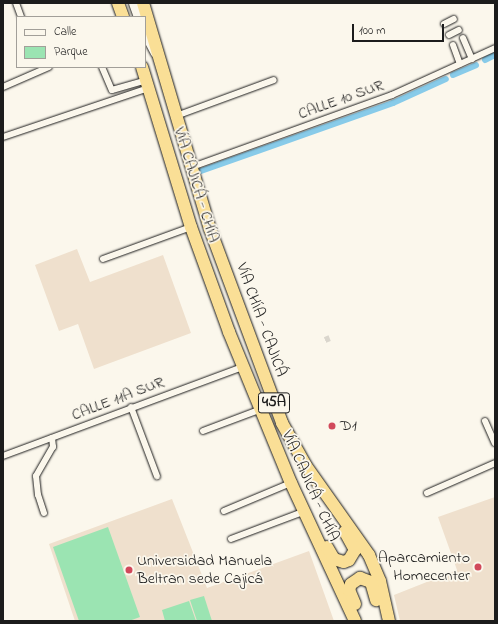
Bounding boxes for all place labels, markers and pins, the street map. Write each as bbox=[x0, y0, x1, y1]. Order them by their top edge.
place label: D1 bbox=[340, 416, 357, 436]
marker: D1 bbox=[327, 421, 337, 431]
place label: Aparcamiento Homecenter bbox=[378, 548, 470, 586]
place label: Universidad Manuela Beltran sede Cajicá bbox=[137, 551, 272, 589]
marker: Aparcamiento Homecenter bbox=[473, 562, 483, 572]
marker: Universidad Manuela Beltran sede Cajicá bbox=[124, 565, 134, 575]

